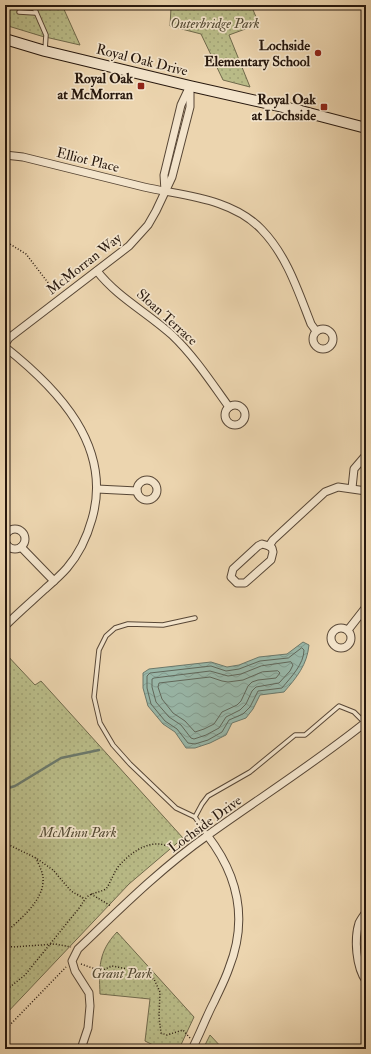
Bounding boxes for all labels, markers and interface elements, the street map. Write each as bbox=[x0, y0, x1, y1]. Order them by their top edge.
park label: Outerbridge Park bbox=[170, 15, 260, 32]
place label: Lochside Elementary School bbox=[204, 37, 310, 71]
street label: Royal Oak Drive bbox=[94, 40, 190, 81]
marker: Lochside Elementary School bbox=[313, 48, 323, 58]
place label: Royal Oak at McMorran bbox=[57, 70, 134, 103]
marker: Royal Oak at McMorran bbox=[136, 81, 146, 91]
place label: Royal Oak at Lochside bbox=[252, 91, 316, 124]
marker: Royal Oak at Lochside bbox=[319, 102, 329, 112]
street label: Elliot Place bbox=[55, 144, 121, 176]
street label: McMorran Way bbox=[43, 229, 126, 299]
street label: Sloan Terrace bbox=[133, 285, 201, 349]
street label: Lochside Drive bbox=[165, 792, 245, 856]
park label: McMinn Park bbox=[39, 824, 117, 841]
park label: Grant Park bbox=[92, 965, 153, 982]

